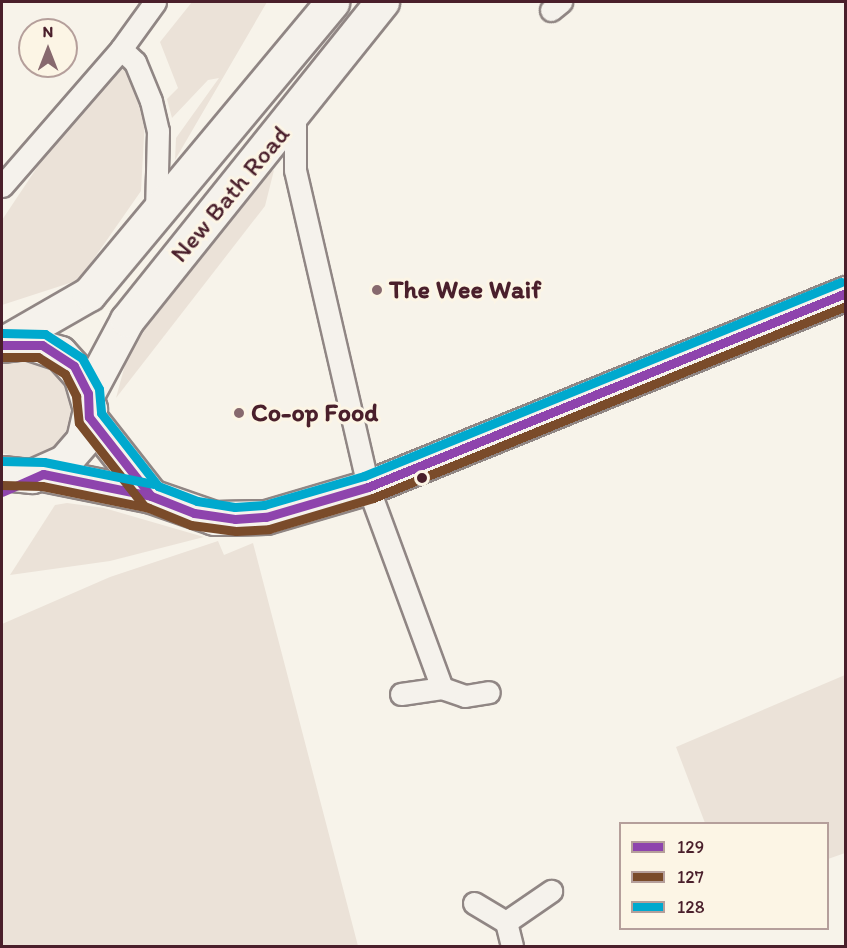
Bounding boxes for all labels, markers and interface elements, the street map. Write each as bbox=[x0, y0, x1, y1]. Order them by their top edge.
north arrow bbox=[18, 18, 78, 78]
text: N bbox=[43, 22, 53, 41]
street label: New Bath Road bbox=[164, 119, 296, 269]
place label: The Wee Waif bbox=[389, 274, 539, 306]
marker: The Wee Waif bbox=[370, 283, 384, 297]
place label: Co-op Food bbox=[251, 397, 378, 429]
marker: Co-op Food bbox=[232, 406, 246, 420]
unlabelled marker bbox=[416, 472, 428, 484]
legend bbox=[619, 822, 829, 930]
text: 129 bbox=[677, 836, 704, 858]
text: 127 bbox=[677, 866, 704, 888]
text: 128 bbox=[677, 896, 705, 918]

